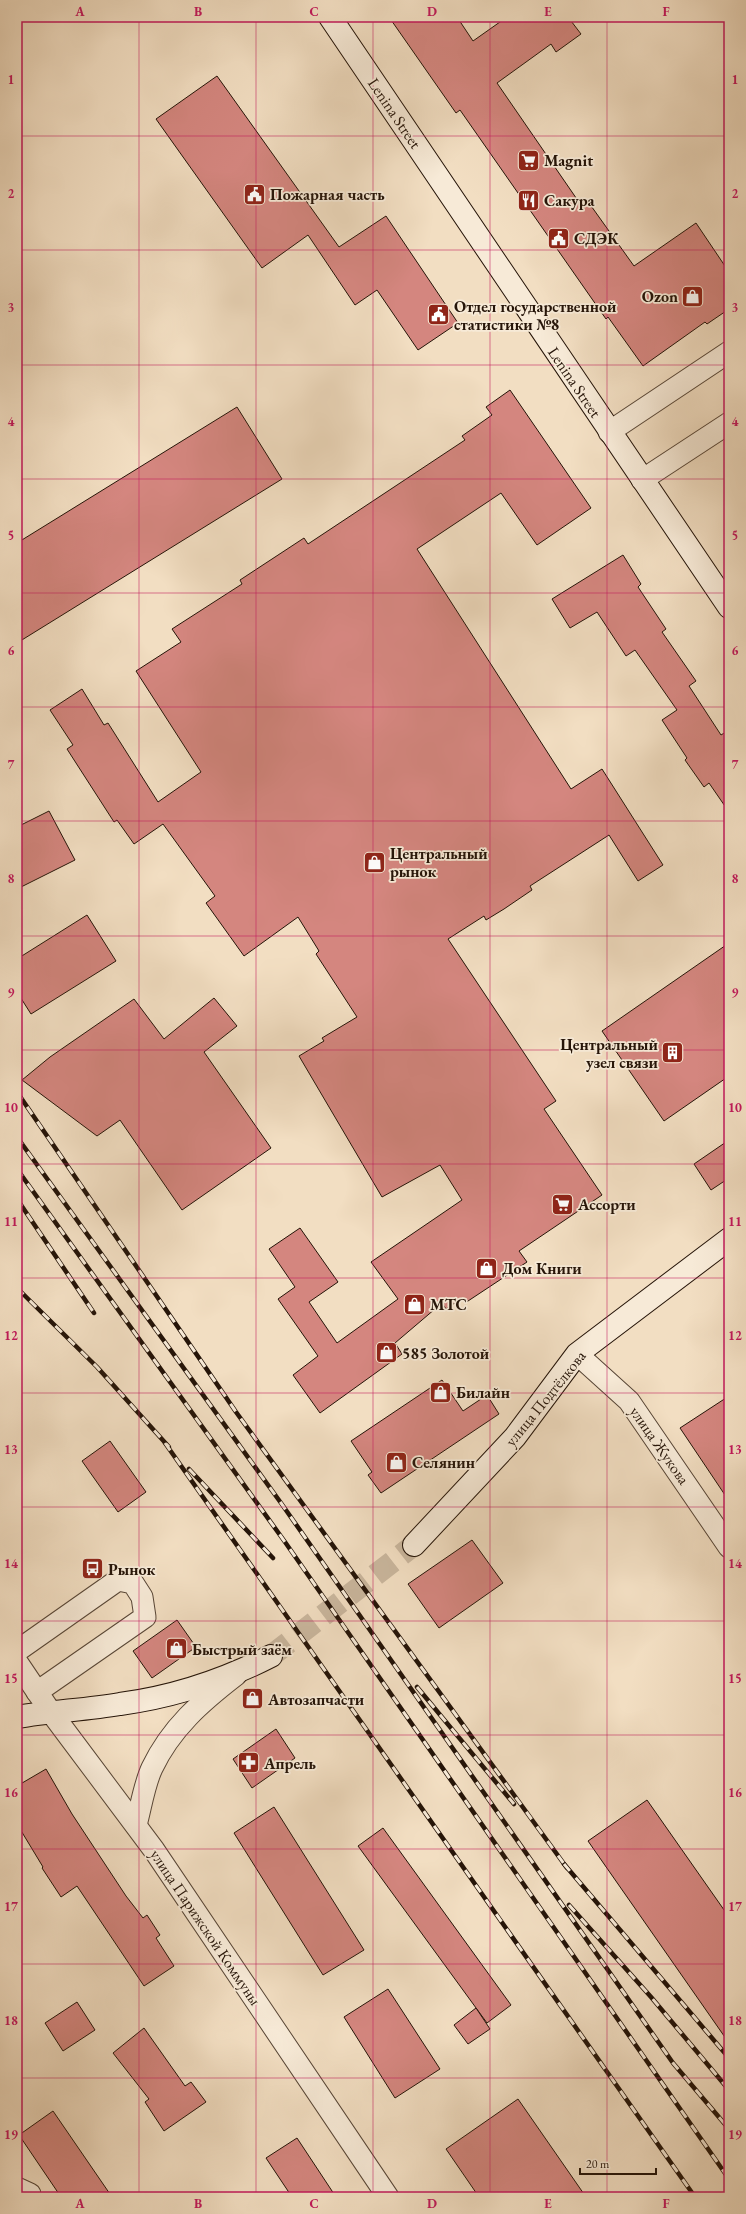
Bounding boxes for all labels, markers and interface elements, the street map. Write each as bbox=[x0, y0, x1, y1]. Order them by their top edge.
text: A bbox=[74, 3, 85, 20]
text: B bbox=[194, 3, 202, 20]
text: C bbox=[309, 3, 319, 20]
text: D bbox=[427, 3, 437, 20]
text: E bbox=[544, 3, 552, 20]
text: F bbox=[662, 3, 670, 20]
text: 1 bbox=[8, 71, 15, 88]
text: 1 bbox=[732, 71, 739, 88]
street label: Lenina Street bbox=[363, 74, 426, 153]
supermarket icon: Magnit bbox=[515, 147, 541, 173]
place label: Magnit bbox=[544, 150, 593, 171]
public building icon: Пожарная часть bbox=[242, 181, 268, 207]
place label: Пожарная часть bbox=[270, 184, 385, 205]
text: 2 bbox=[8, 185, 15, 202]
text: 2 bbox=[732, 185, 739, 202]
restaurant icon: Сакура bbox=[515, 187, 541, 213]
place label: Сакура bbox=[544, 190, 595, 211]
public building icon: СДЭК bbox=[545, 225, 571, 251]
place label: СДЭК bbox=[574, 228, 619, 249]
shop icon: Ozon bbox=[680, 283, 706, 309]
place label: Ozon bbox=[642, 286, 678, 307]
place label: Отдел государственной статистики №8 bbox=[454, 296, 617, 335]
text: 3 bbox=[8, 299, 15, 316]
text: 3 bbox=[732, 299, 739, 316]
public building icon: Отдел государственной статистики №8 bbox=[426, 302, 452, 328]
street label: Lenina Street bbox=[543, 343, 606, 422]
text: 4 bbox=[8, 413, 15, 430]
text: 4 bbox=[732, 413, 739, 430]
text: 5 bbox=[8, 527, 14, 544]
text: 5 bbox=[732, 527, 738, 544]
text: 6 bbox=[8, 642, 15, 659]
text: 6 bbox=[732, 642, 739, 659]
text: 7 bbox=[8, 756, 15, 773]
text: 7 bbox=[732, 756, 739, 773]
place label: Центральный рынок bbox=[390, 843, 488, 882]
shop icon: Центральный рынок bbox=[361, 849, 387, 875]
text: 8 bbox=[8, 870, 15, 887]
text: 8 bbox=[732, 870, 739, 887]
text: 9 bbox=[8, 984, 15, 1001]
text: 9 bbox=[732, 984, 739, 1001]
place label: Центральный узел связи bbox=[560, 1034, 659, 1073]
building icon: Центральный узел связи bbox=[660, 1040, 686, 1066]
text: 10 bbox=[4, 1099, 18, 1116]
text: 10 bbox=[728, 1099, 742, 1116]
supermarket icon: Ассорти bbox=[550, 1191, 576, 1217]
place label: Ассорти bbox=[577, 1194, 636, 1215]
text: 11 bbox=[4, 1213, 18, 1230]
text: 11 bbox=[728, 1213, 742, 1230]
shop icon: Дом Книги bbox=[473, 1255, 499, 1281]
place label: Дом Книги bbox=[502, 1258, 582, 1279]
shop icon: МТС bbox=[401, 1291, 427, 1317]
place label: МТС bbox=[430, 1294, 467, 1315]
text: 12 bbox=[4, 1327, 18, 1344]
text: 12 bbox=[728, 1327, 742, 1344]
shop icon: 585 Золотой bbox=[374, 1340, 400, 1366]
place label: 585 Золотой bbox=[402, 1343, 490, 1364]
street label: улица Подтёлкова bbox=[500, 1346, 591, 1451]
shop icon: Билайн bbox=[427, 1379, 453, 1405]
place label: Билайн bbox=[456, 1382, 510, 1403]
street label: улица Жукова bbox=[625, 1402, 695, 1489]
text: 13 bbox=[4, 1441, 18, 1458]
text: 13 bbox=[728, 1441, 742, 1458]
shop icon: Селянин bbox=[383, 1449, 409, 1475]
place label: Селянин bbox=[412, 1452, 475, 1473]
text: 14 bbox=[4, 1555, 18, 1572]
text: 14 bbox=[728, 1555, 742, 1572]
bus stop icon: Рынок bbox=[79, 1556, 105, 1582]
place label: Рынок bbox=[108, 1559, 156, 1580]
shop icon: Быстрый заём bbox=[164, 1636, 190, 1662]
place label: Быстрый заём bbox=[192, 1639, 292, 1660]
text: 15 bbox=[4, 1670, 18, 1687]
text: 15 bbox=[728, 1670, 742, 1687]
shop icon: Автозапчасти bbox=[240, 1686, 266, 1712]
place label: Автозапчасти bbox=[267, 1689, 365, 1710]
pharmacy icon: Апрель bbox=[236, 1750, 262, 1776]
place label: Апрель bbox=[263, 1753, 317, 1774]
text: 16 bbox=[4, 1784, 18, 1801]
text: 16 bbox=[728, 1784, 742, 1801]
street label: улица Парижской Коммуны bbox=[145, 1845, 266, 2010]
text: 17 bbox=[4, 1898, 18, 1915]
text: 17 bbox=[728, 1898, 742, 1915]
text: 18 bbox=[4, 2012, 18, 2029]
text: 18 bbox=[728, 2012, 742, 2029]
text: 19 bbox=[4, 2126, 18, 2143]
text: 19 bbox=[728, 2126, 742, 2143]
scale bar bbox=[580, 2150, 656, 2176]
text: 20 m bbox=[586, 2156, 610, 2172]
text: A bbox=[74, 2195, 85, 2212]
text: B bbox=[194, 2195, 202, 2212]
text: C bbox=[309, 2195, 319, 2212]
text: D bbox=[427, 2195, 437, 2212]
text: E bbox=[544, 2195, 552, 2212]
text: F bbox=[662, 2195, 670, 2212]

